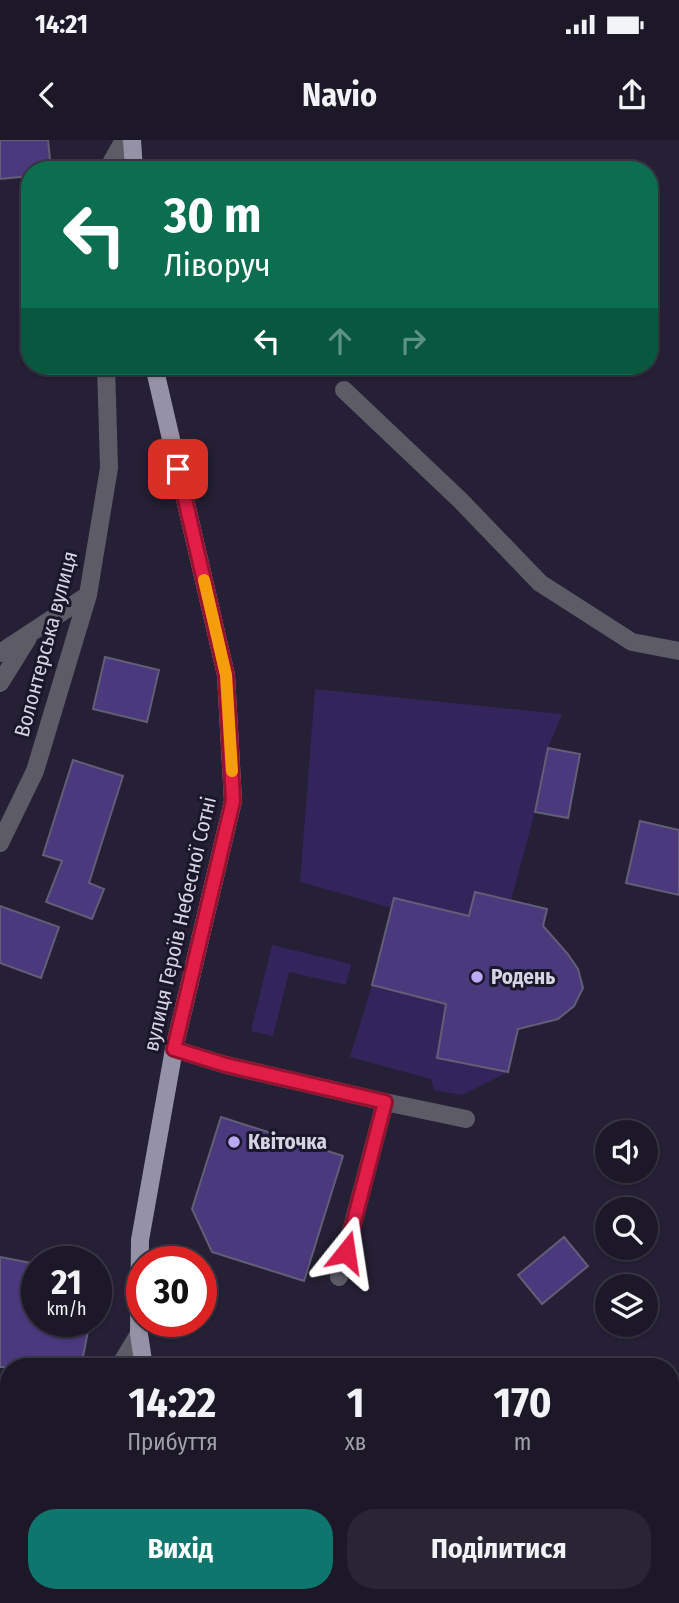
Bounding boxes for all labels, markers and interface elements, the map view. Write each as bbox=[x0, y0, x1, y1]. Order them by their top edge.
text: 14:21 bbox=[35, 9, 88, 40]
icon: back bbox=[28, 76, 66, 114]
text: Navio bbox=[302, 76, 377, 114]
icon: share bbox=[613, 76, 651, 114]
text: 30 m bbox=[164, 186, 262, 245]
icon: left bbox=[49, 189, 140, 280]
text: Ліворуч bbox=[164, 246, 271, 284]
icon: left bbox=[248, 322, 286, 360]
icon: ahead bbox=[321, 322, 359, 360]
icon: right bbox=[394, 322, 432, 360]
pin bbox=[148, 439, 208, 499]
icon: arrive bbox=[159, 450, 197, 488]
street label: Волонтерська вулиця bbox=[9, 548, 83, 740]
street label: вулиця Героїв Небесної Сотні bbox=[138, 794, 222, 1054]
place label: Родень bbox=[491, 964, 555, 990]
marker: Родень bbox=[469, 969, 485, 985]
map controls bbox=[595, 1120, 658, 1337]
button: sound bbox=[595, 1120, 658, 1183]
place label: Квіточка bbox=[248, 1129, 327, 1155]
marker: Квіточка bbox=[226, 1134, 242, 1150]
button: search bbox=[595, 1197, 658, 1260]
position arrow bbox=[309, 1215, 383, 1289]
speed limit sign: 30 bbox=[126, 1246, 217, 1337]
text: 21 bbox=[51, 1261, 82, 1303]
button: layers bbox=[595, 1274, 658, 1337]
text: km/h bbox=[46, 1298, 87, 1320]
text: 14:22 bbox=[128, 1378, 216, 1428]
text: 1 bbox=[347, 1378, 364, 1428]
text: 170 bbox=[494, 1378, 552, 1428]
text: Прибуття bbox=[127, 1428, 218, 1456]
text: хв bbox=[345, 1428, 366, 1456]
text: m bbox=[514, 1428, 532, 1456]
button: Вихід bbox=[28, 1509, 333, 1589]
button: Поділитися bbox=[347, 1509, 651, 1589]

